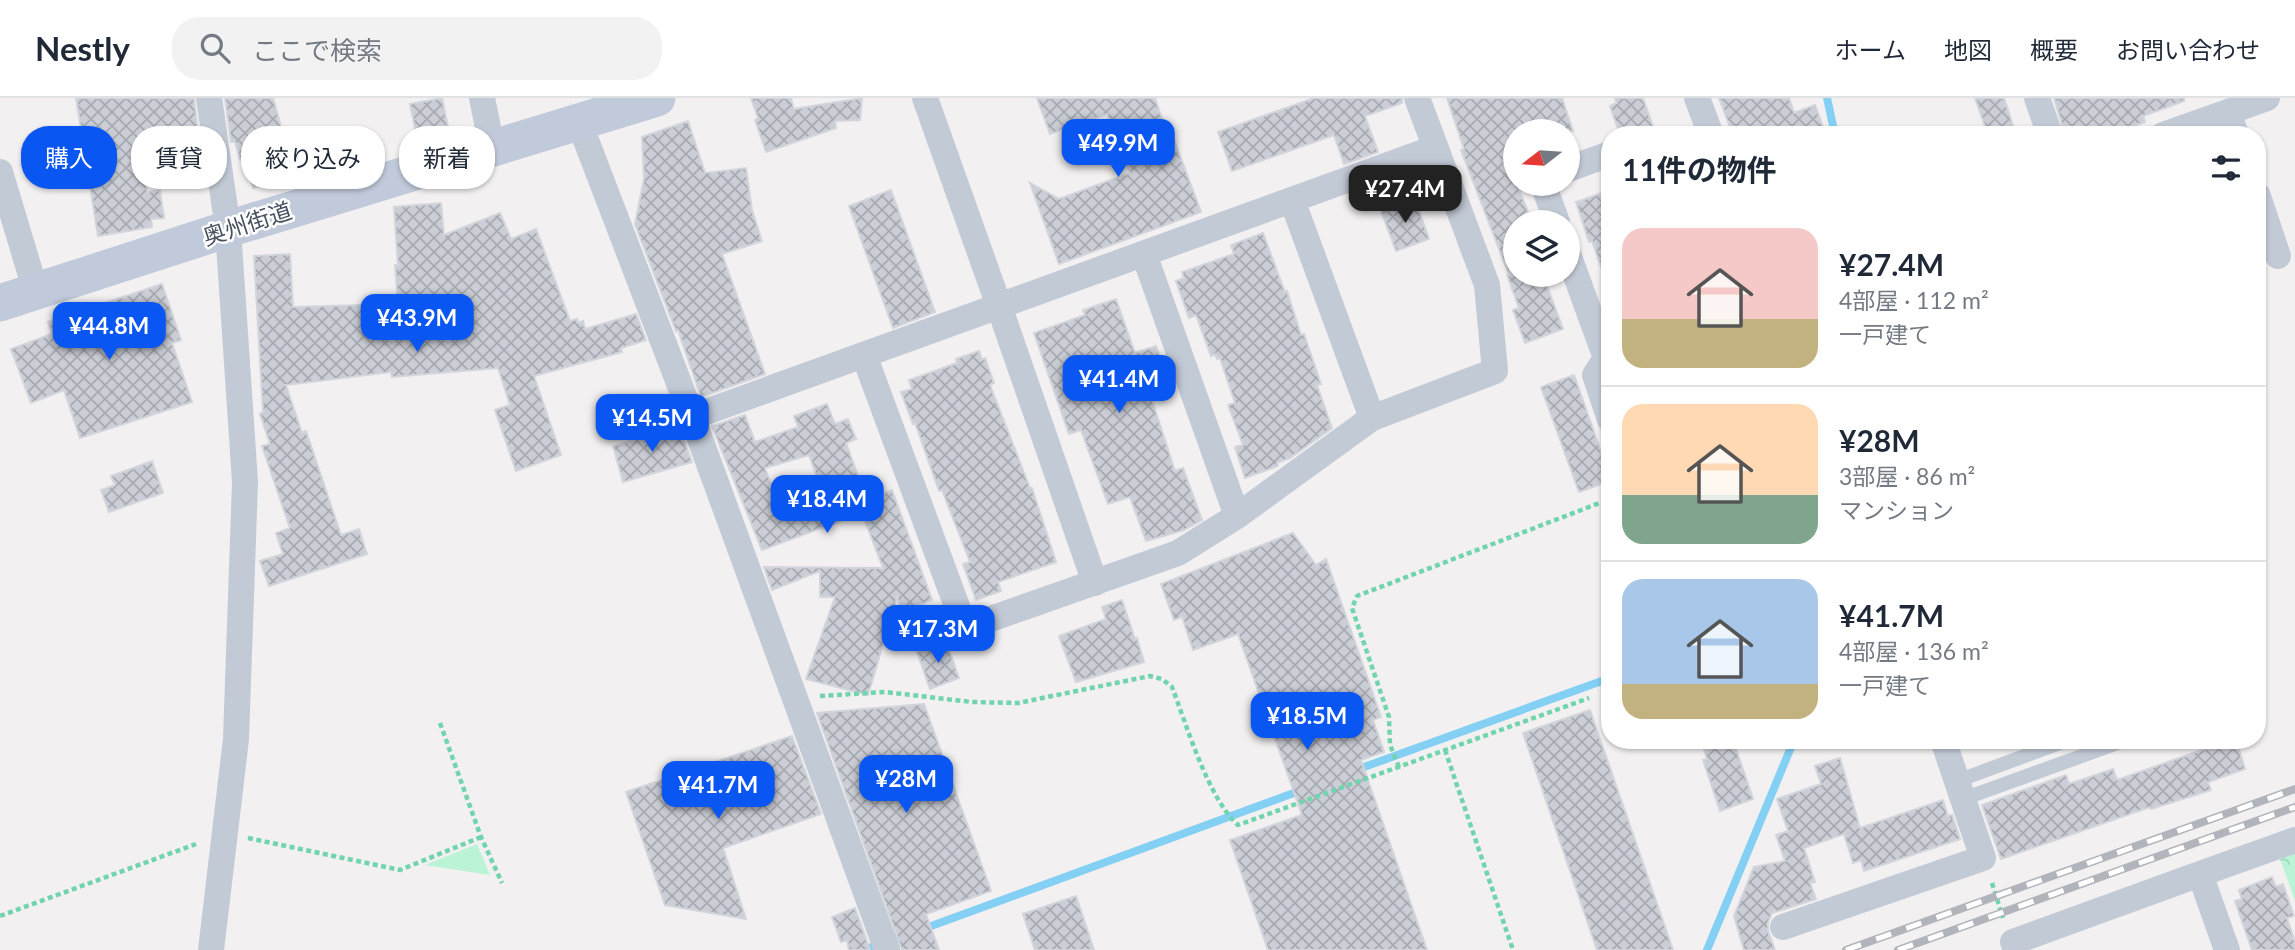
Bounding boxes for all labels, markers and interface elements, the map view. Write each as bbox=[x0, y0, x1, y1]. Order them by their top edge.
search box bbox=[172, 17, 662, 80]
text: Nestly bbox=[35, 28, 130, 68]
icon: search bbox=[196, 29, 234, 67]
text: ここで検索 bbox=[252, 34, 382, 66]
text: ホーム bbox=[1835, 35, 1906, 64]
text: 地図 bbox=[1944, 35, 1992, 64]
text: 概要 bbox=[2030, 35, 2078, 64]
text: お問い合わせ bbox=[2116, 35, 2260, 64]
north arrow bbox=[1503, 119, 1580, 196]
map controls bbox=[1503, 119, 1580, 287]
pin: ¥49.9M bbox=[1061, 120, 1175, 179]
chip: 購入 bbox=[21, 126, 117, 189]
chip: 賃貸 bbox=[131, 126, 227, 189]
chip: 絞り込み bbox=[241, 126, 385, 189]
chip: 新着 bbox=[399, 126, 495, 189]
text: ¥49.9M bbox=[1078, 128, 1158, 156]
icon: filters bbox=[2207, 149, 2245, 187]
text: 11件の物件 bbox=[1622, 151, 1777, 187]
pin: ¥27.4M bbox=[1348, 166, 1462, 225]
text: ¥27.4M bbox=[1365, 174, 1445, 202]
street label: 奥州街道 bbox=[199, 195, 295, 251]
button: layers bbox=[1503, 210, 1580, 287]
text: ¥27.4M bbox=[1839, 246, 1944, 282]
icon: home bbox=[1678, 256, 1762, 340]
text: 4部屋 · 112 m² bbox=[1839, 286, 1989, 314]
pin: ¥43.9M bbox=[360, 294, 474, 354]
pin: ¥44.8M bbox=[52, 302, 166, 362]
text: ¥43.9M bbox=[377, 303, 457, 331]
text: ¥44.8M bbox=[69, 311, 149, 339]
text: 一戸建て bbox=[1839, 320, 1931, 348]
pin: ¥41.4M bbox=[1062, 356, 1176, 415]
text: ¥41.4M bbox=[1079, 364, 1159, 392]
pin: ¥14.5M bbox=[595, 394, 709, 454]
text: ¥14.5M bbox=[612, 403, 692, 431]
text: ¥28M bbox=[1839, 422, 1920, 458]
icon: home bbox=[1678, 432, 1762, 516]
text: 3部屋 · 86 m² bbox=[1839, 462, 1975, 490]
pin: ¥18.4M bbox=[770, 476, 884, 535]
text: ¥18.4M bbox=[787, 484, 867, 512]
text: マンション bbox=[1839, 496, 1954, 524]
text: ¥41.7M bbox=[1839, 597, 1944, 633]
pin: ¥17.3M bbox=[881, 606, 995, 665]
icon: home bbox=[1678, 607, 1762, 691]
text: ¥17.3M bbox=[898, 614, 978, 642]
text: 4部屋 · 136 m² bbox=[1839, 637, 1989, 665]
text: 一戸建て bbox=[1839, 671, 1931, 699]
pin: ¥18.5M bbox=[1250, 692, 1364, 752]
text: ¥18.5M bbox=[1267, 701, 1347, 729]
pin: ¥28M bbox=[865, 756, 947, 815]
pin: ¥41.7M bbox=[661, 762, 775, 821]
text: ¥28M bbox=[875, 764, 937, 792]
text: ¥41.7M bbox=[678, 770, 758, 798]

